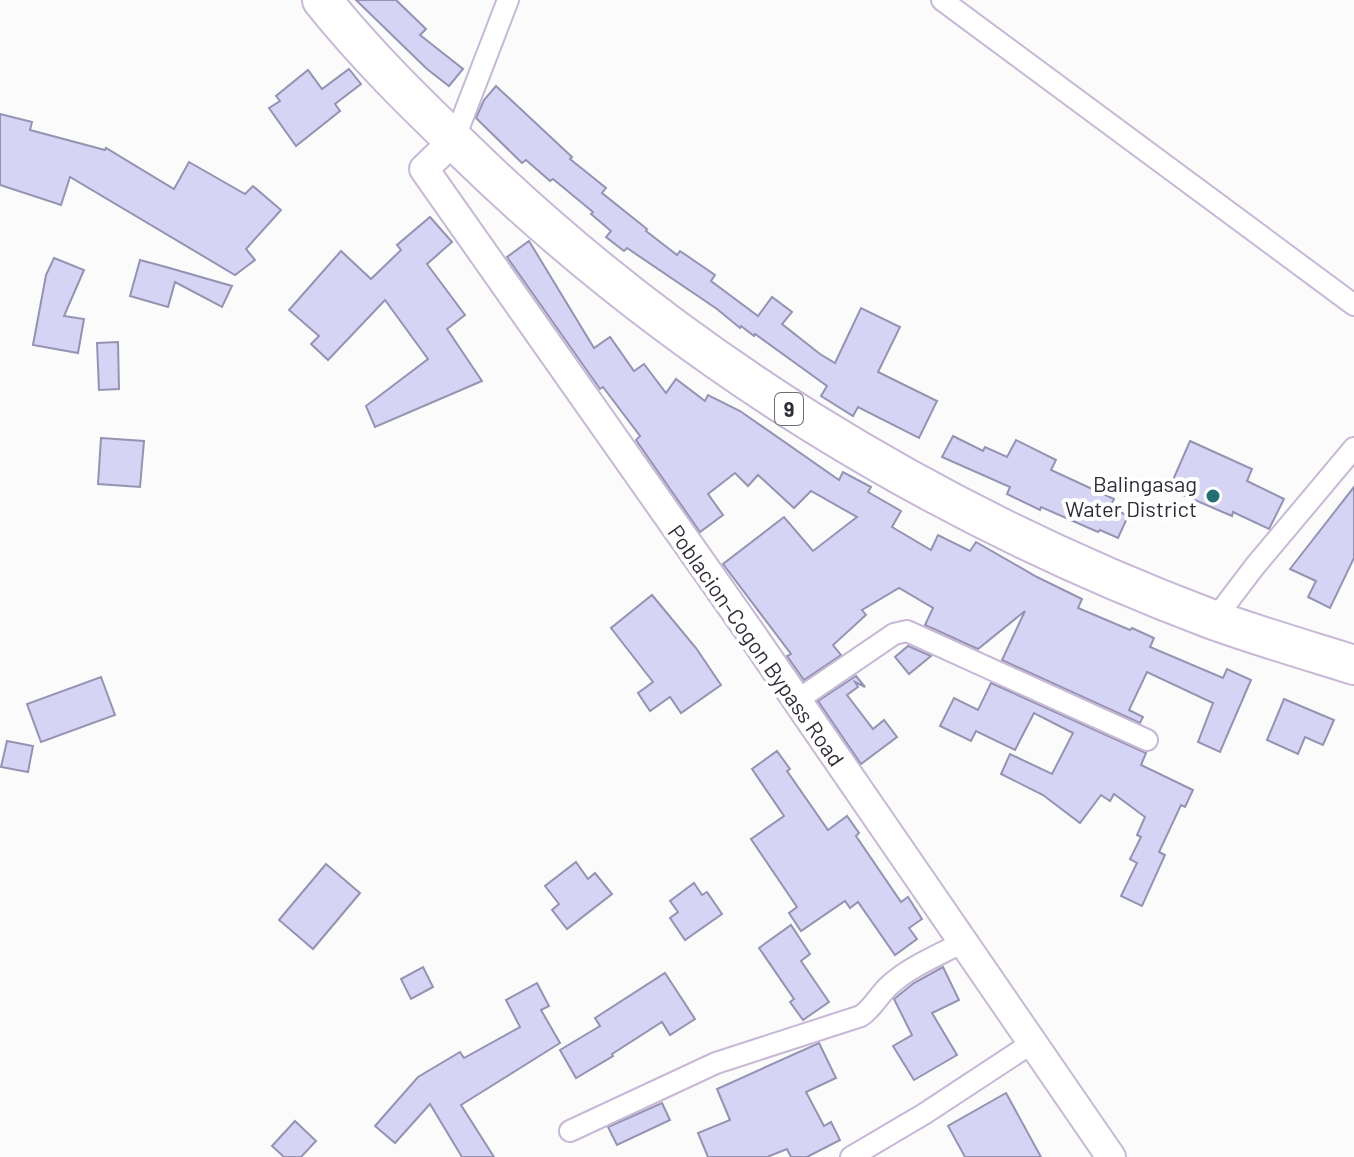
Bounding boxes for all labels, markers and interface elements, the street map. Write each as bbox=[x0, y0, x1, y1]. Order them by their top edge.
road number: 9 bbox=[775, 393, 803, 425]
place label: Balingasag Water District bbox=[1065, 470, 1197, 521]
marker: Balingasag Water District bbox=[1204, 487, 1222, 505]
street label: Poblacion-Cogon Bypass Road bbox=[664, 519, 850, 771]

